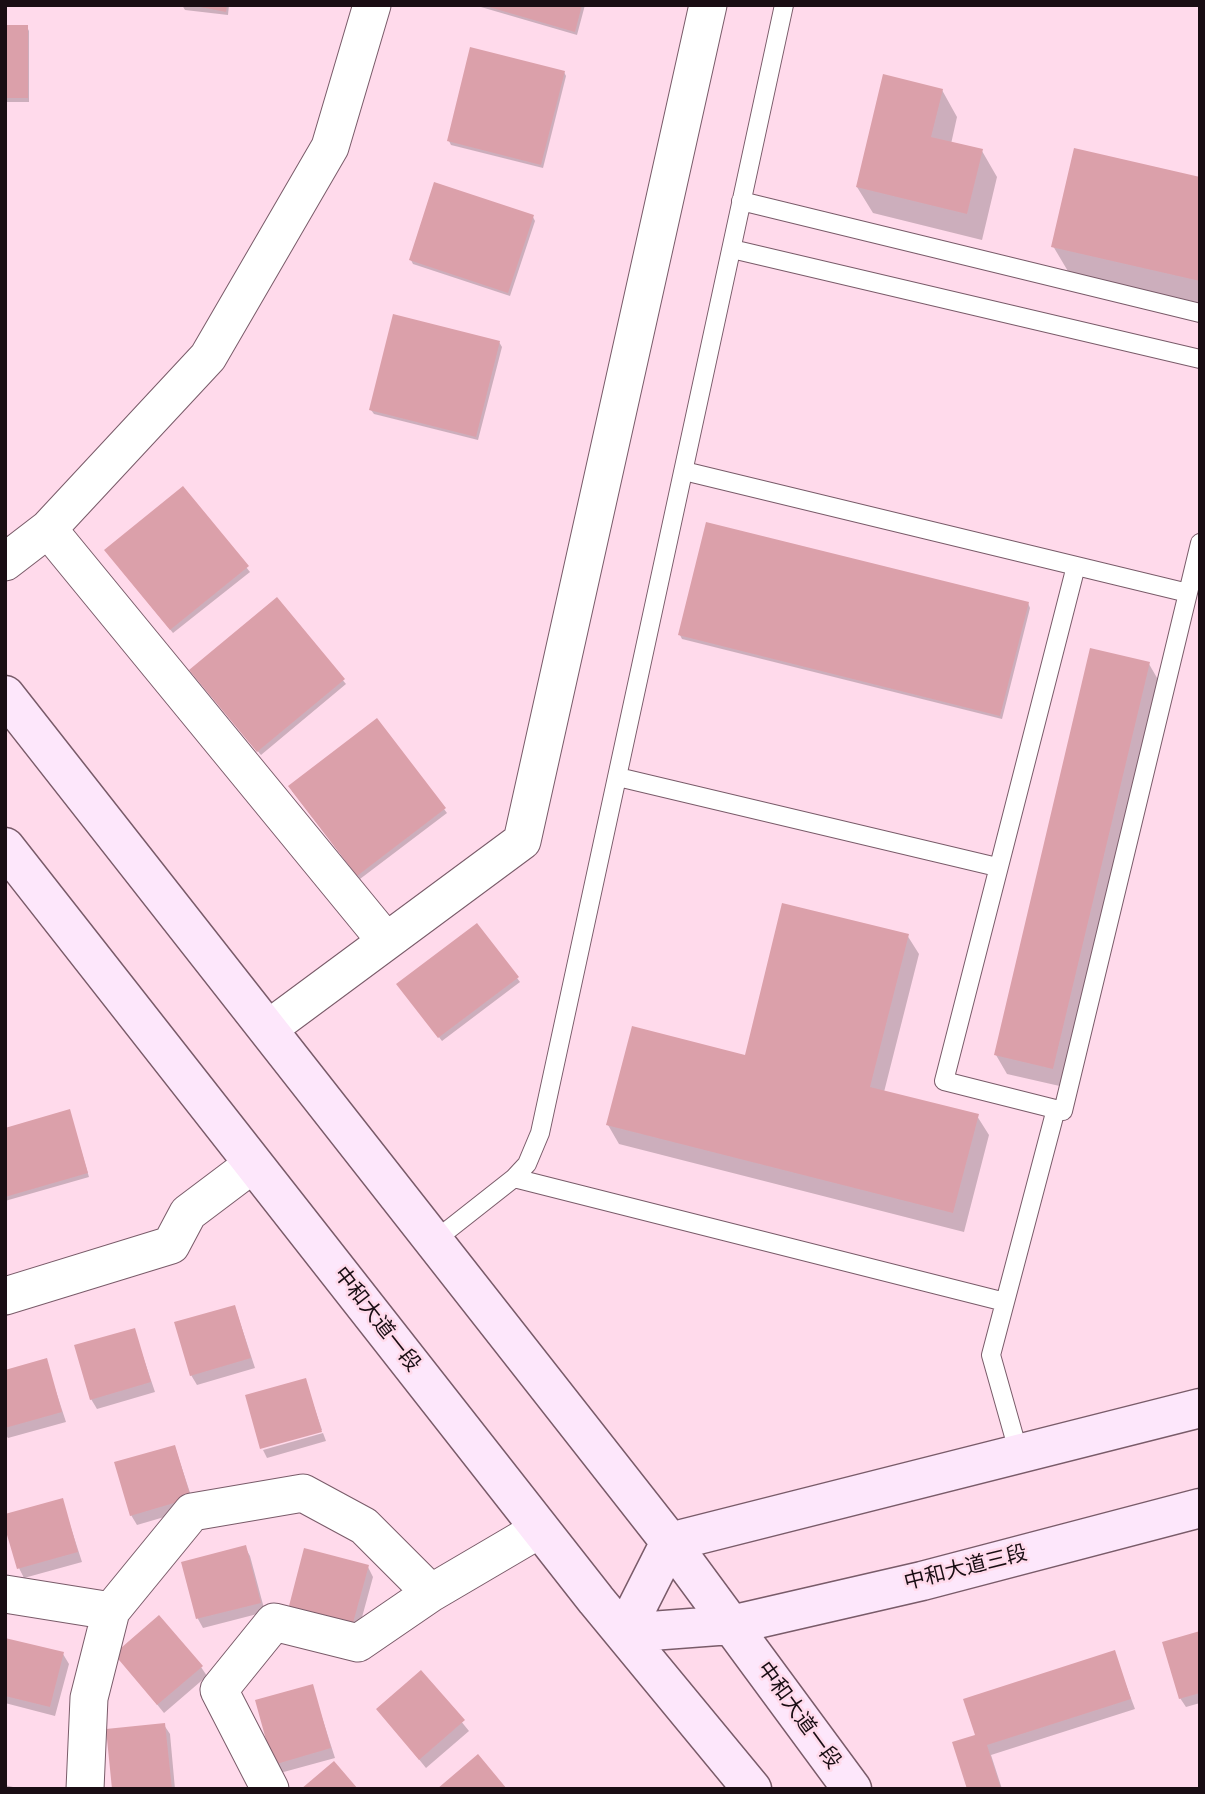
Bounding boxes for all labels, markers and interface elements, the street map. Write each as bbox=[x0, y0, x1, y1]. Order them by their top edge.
street label: 中和大道一段 bbox=[327, 1263, 425, 1377]
street label: 中和大道三段 bbox=[902, 1542, 1030, 1596]
street label: 中和大道一段 bbox=[751, 1658, 845, 1774]

